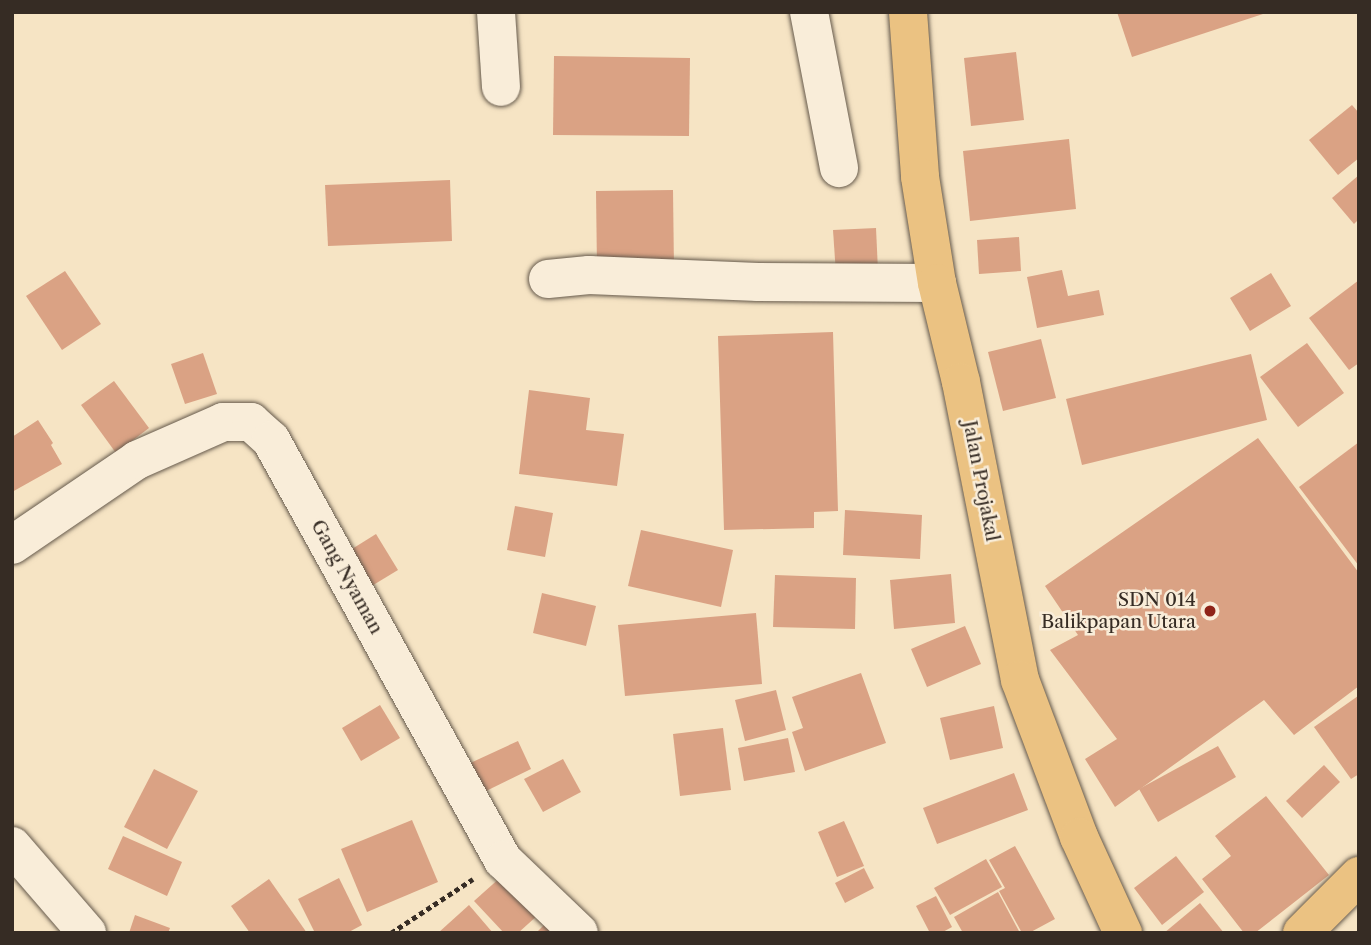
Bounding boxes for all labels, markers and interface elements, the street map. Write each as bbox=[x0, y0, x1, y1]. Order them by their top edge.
street label: Jalan Projakal bbox=[958, 419, 1004, 543]
street label: Gang Nyaman bbox=[306, 516, 388, 638]
place label: SDN 014 Balikpapan Utara bbox=[1041, 589, 1196, 633]
marker: SDN 014 Balikpapan Utara bbox=[1202, 603, 1218, 619]

